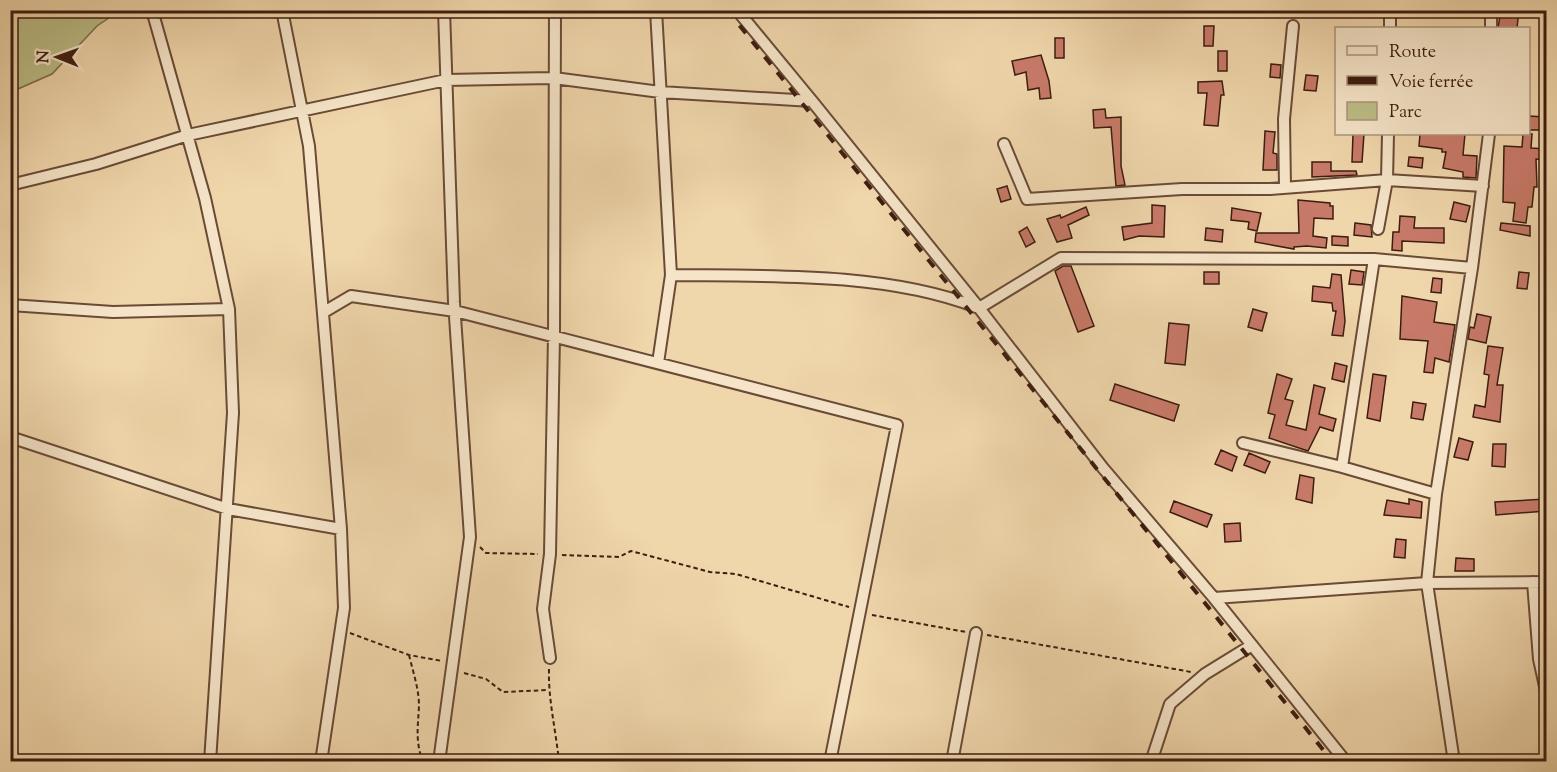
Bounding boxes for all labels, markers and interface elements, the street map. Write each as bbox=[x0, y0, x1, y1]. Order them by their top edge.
north arrow bbox=[27, 27, 87, 87]
legend bbox=[1335, 27, 1530, 135]
text: Route bbox=[1389, 40, 1436, 66]
text: N bbox=[33, 50, 56, 63]
text: Voie ferrée bbox=[1389, 70, 1473, 96]
text: Parc bbox=[1389, 100, 1422, 126]

